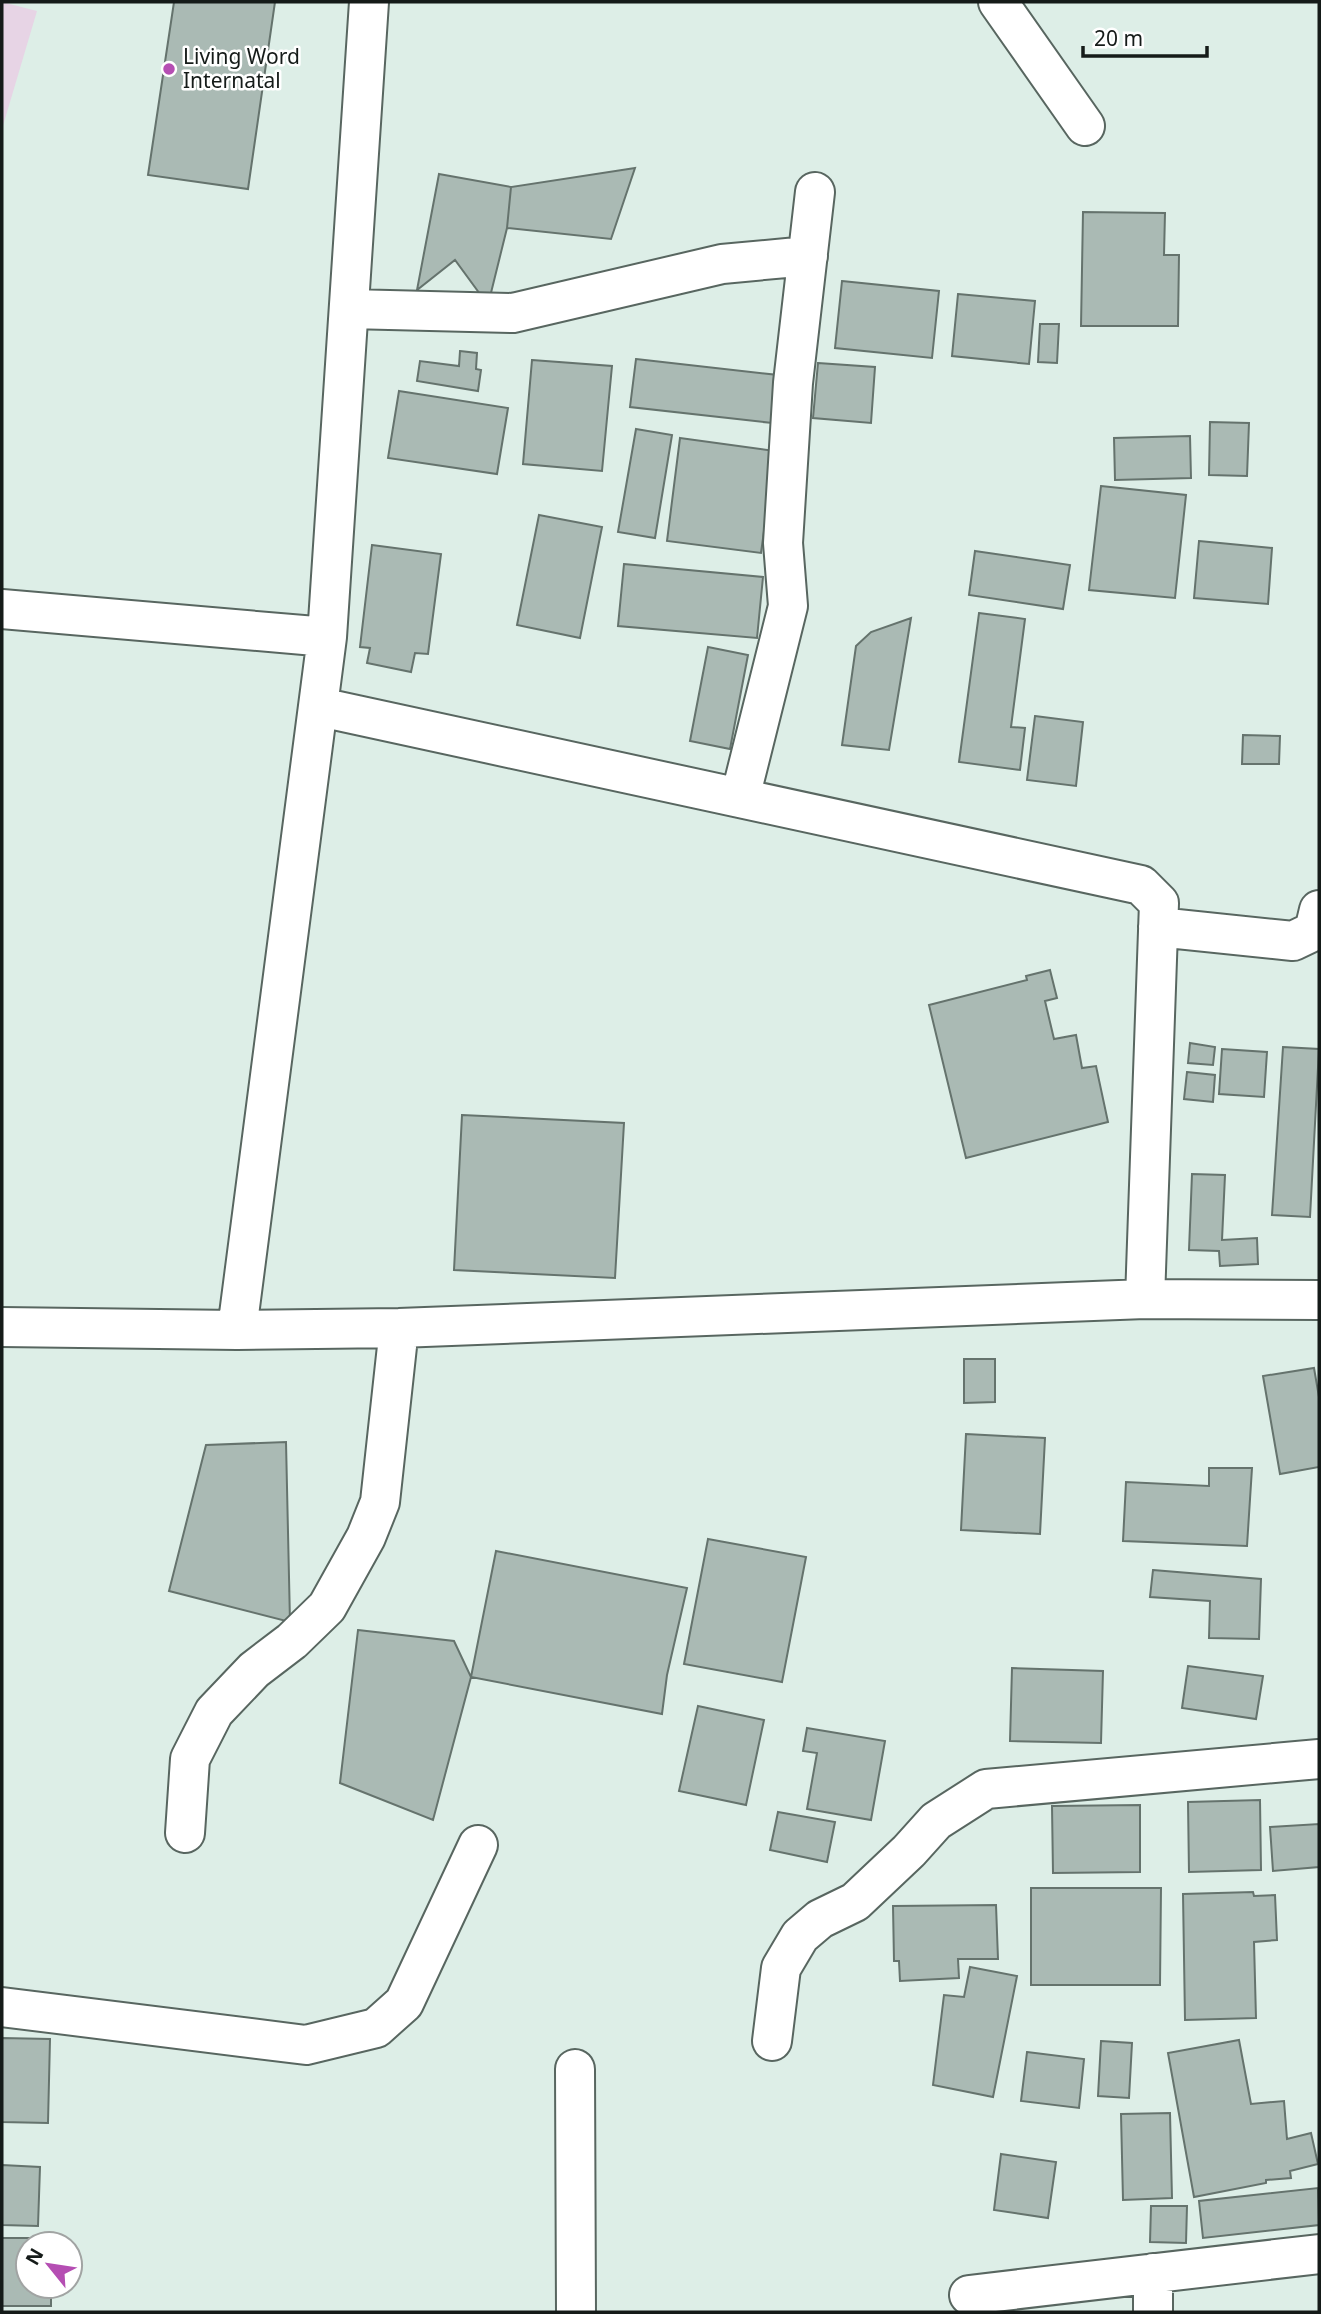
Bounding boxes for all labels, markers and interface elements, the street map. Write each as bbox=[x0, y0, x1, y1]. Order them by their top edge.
scale bar bbox=[1083, 14, 1207, 58]
text: 20 m bbox=[1094, 24, 1143, 52]
place label: Living Word Internatal bbox=[183, 42, 300, 94]
marker: Living Word Internatal bbox=[161, 61, 177, 77]
north arrow bbox=[14, 2230, 84, 2300]
text: N bbox=[19, 2243, 49, 2270]

